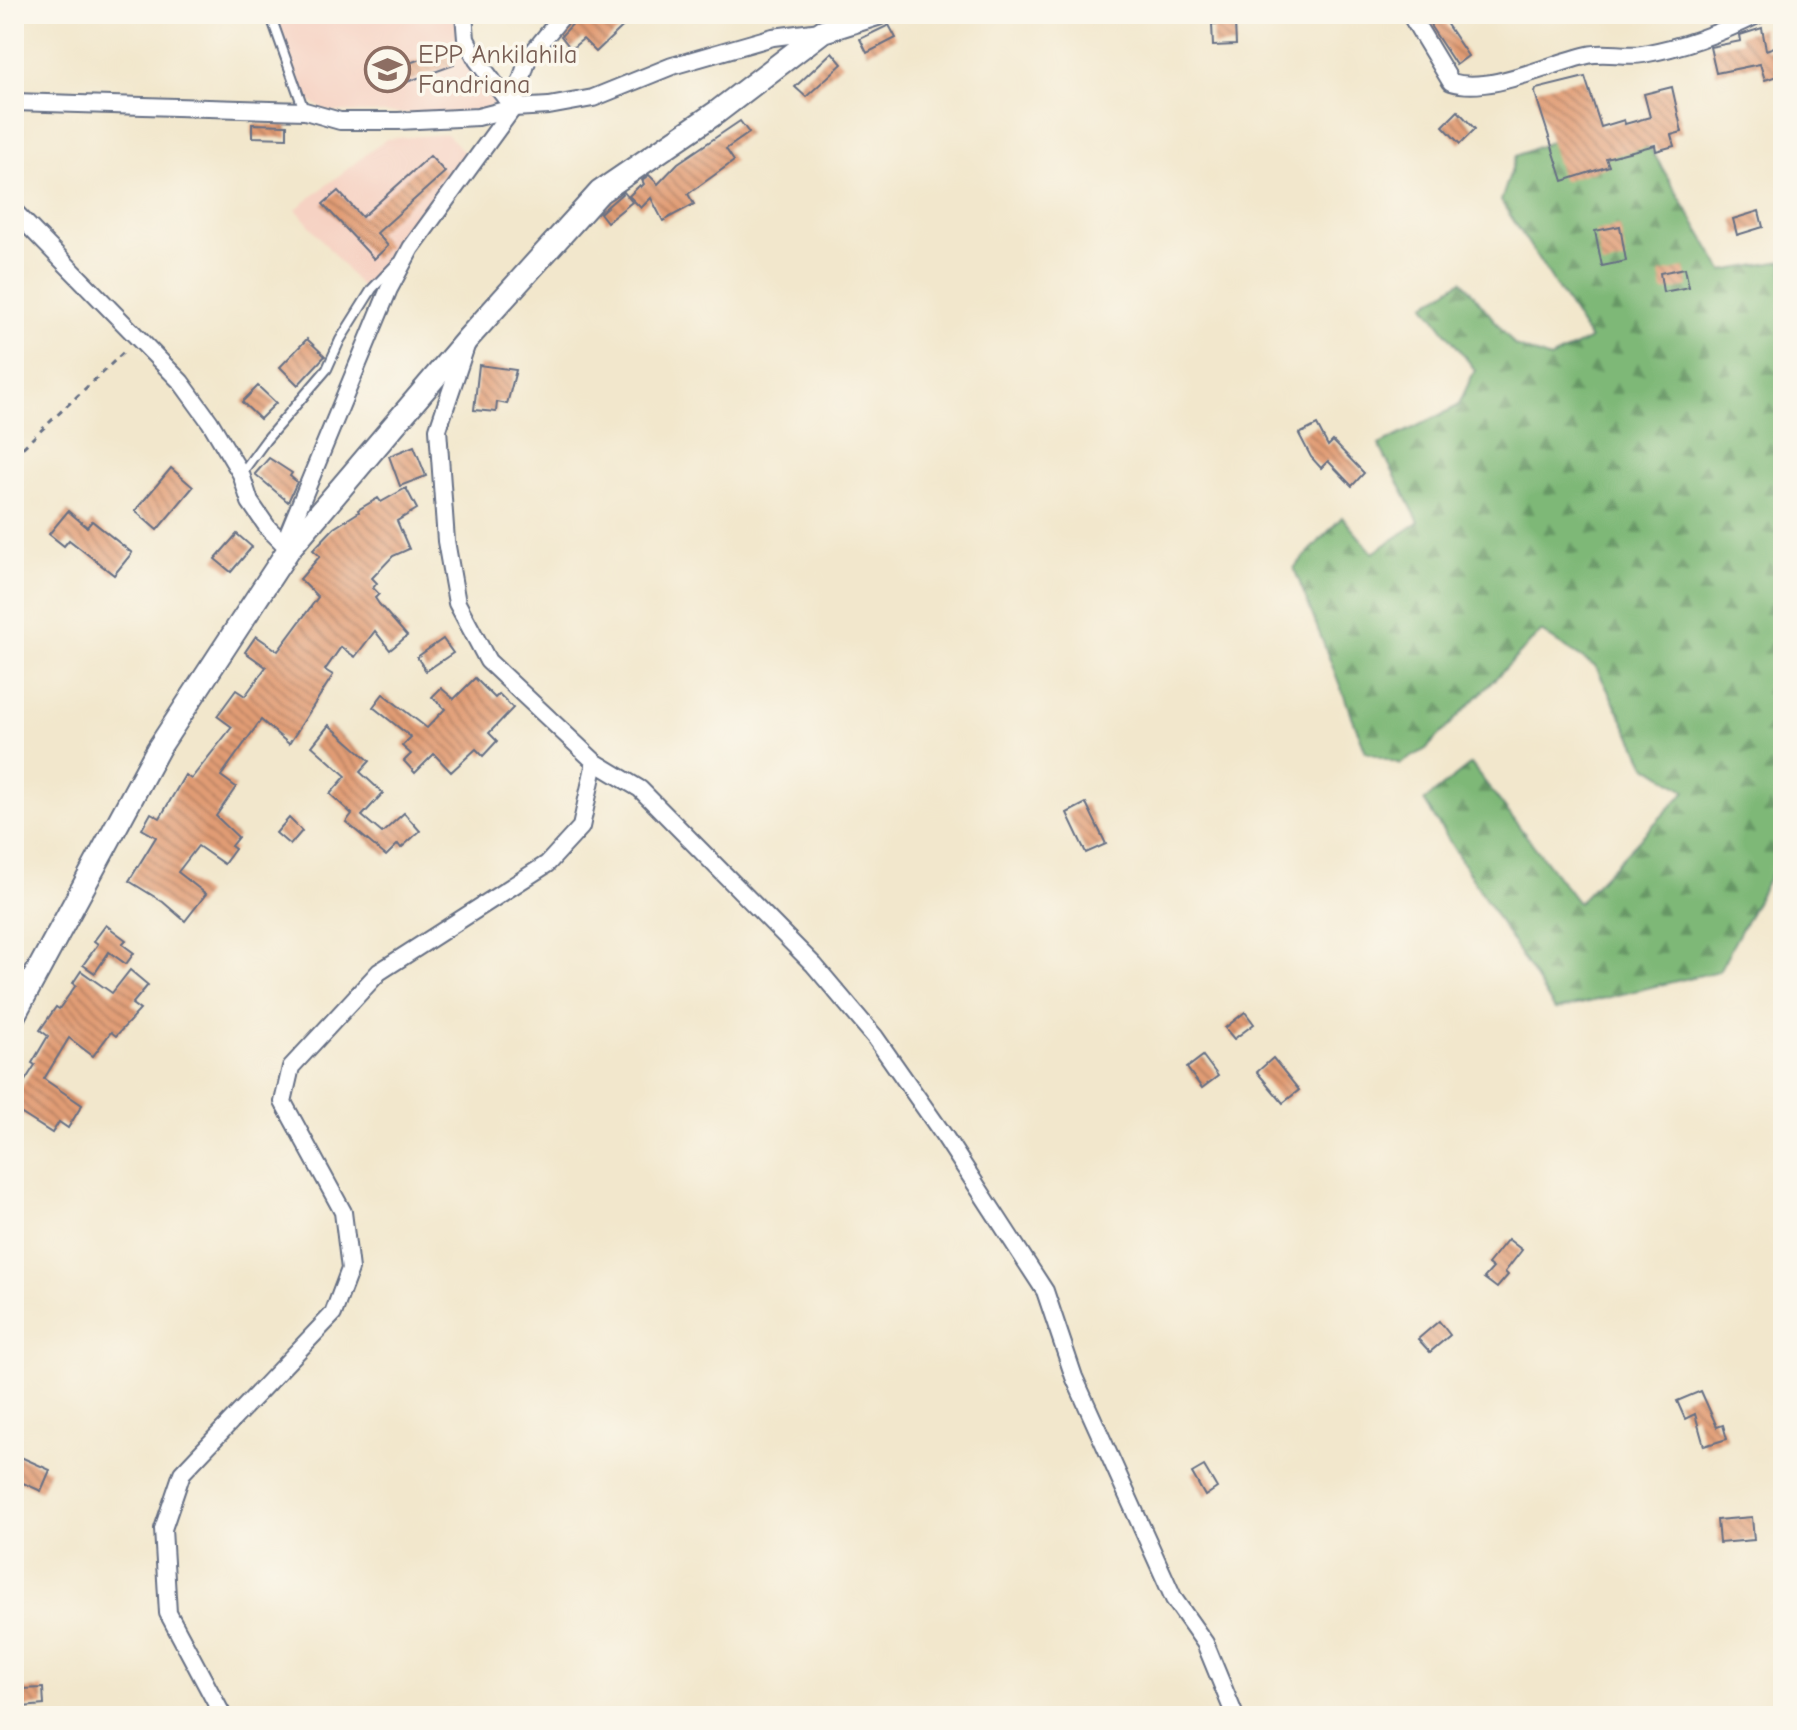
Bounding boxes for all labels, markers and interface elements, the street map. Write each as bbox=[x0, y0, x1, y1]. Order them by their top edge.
place label: EPP Ankilahila Fandriana bbox=[418, 40, 578, 100]
school or university icon: EPP Ankilahila Fandriana bbox=[363, 46, 411, 94]

